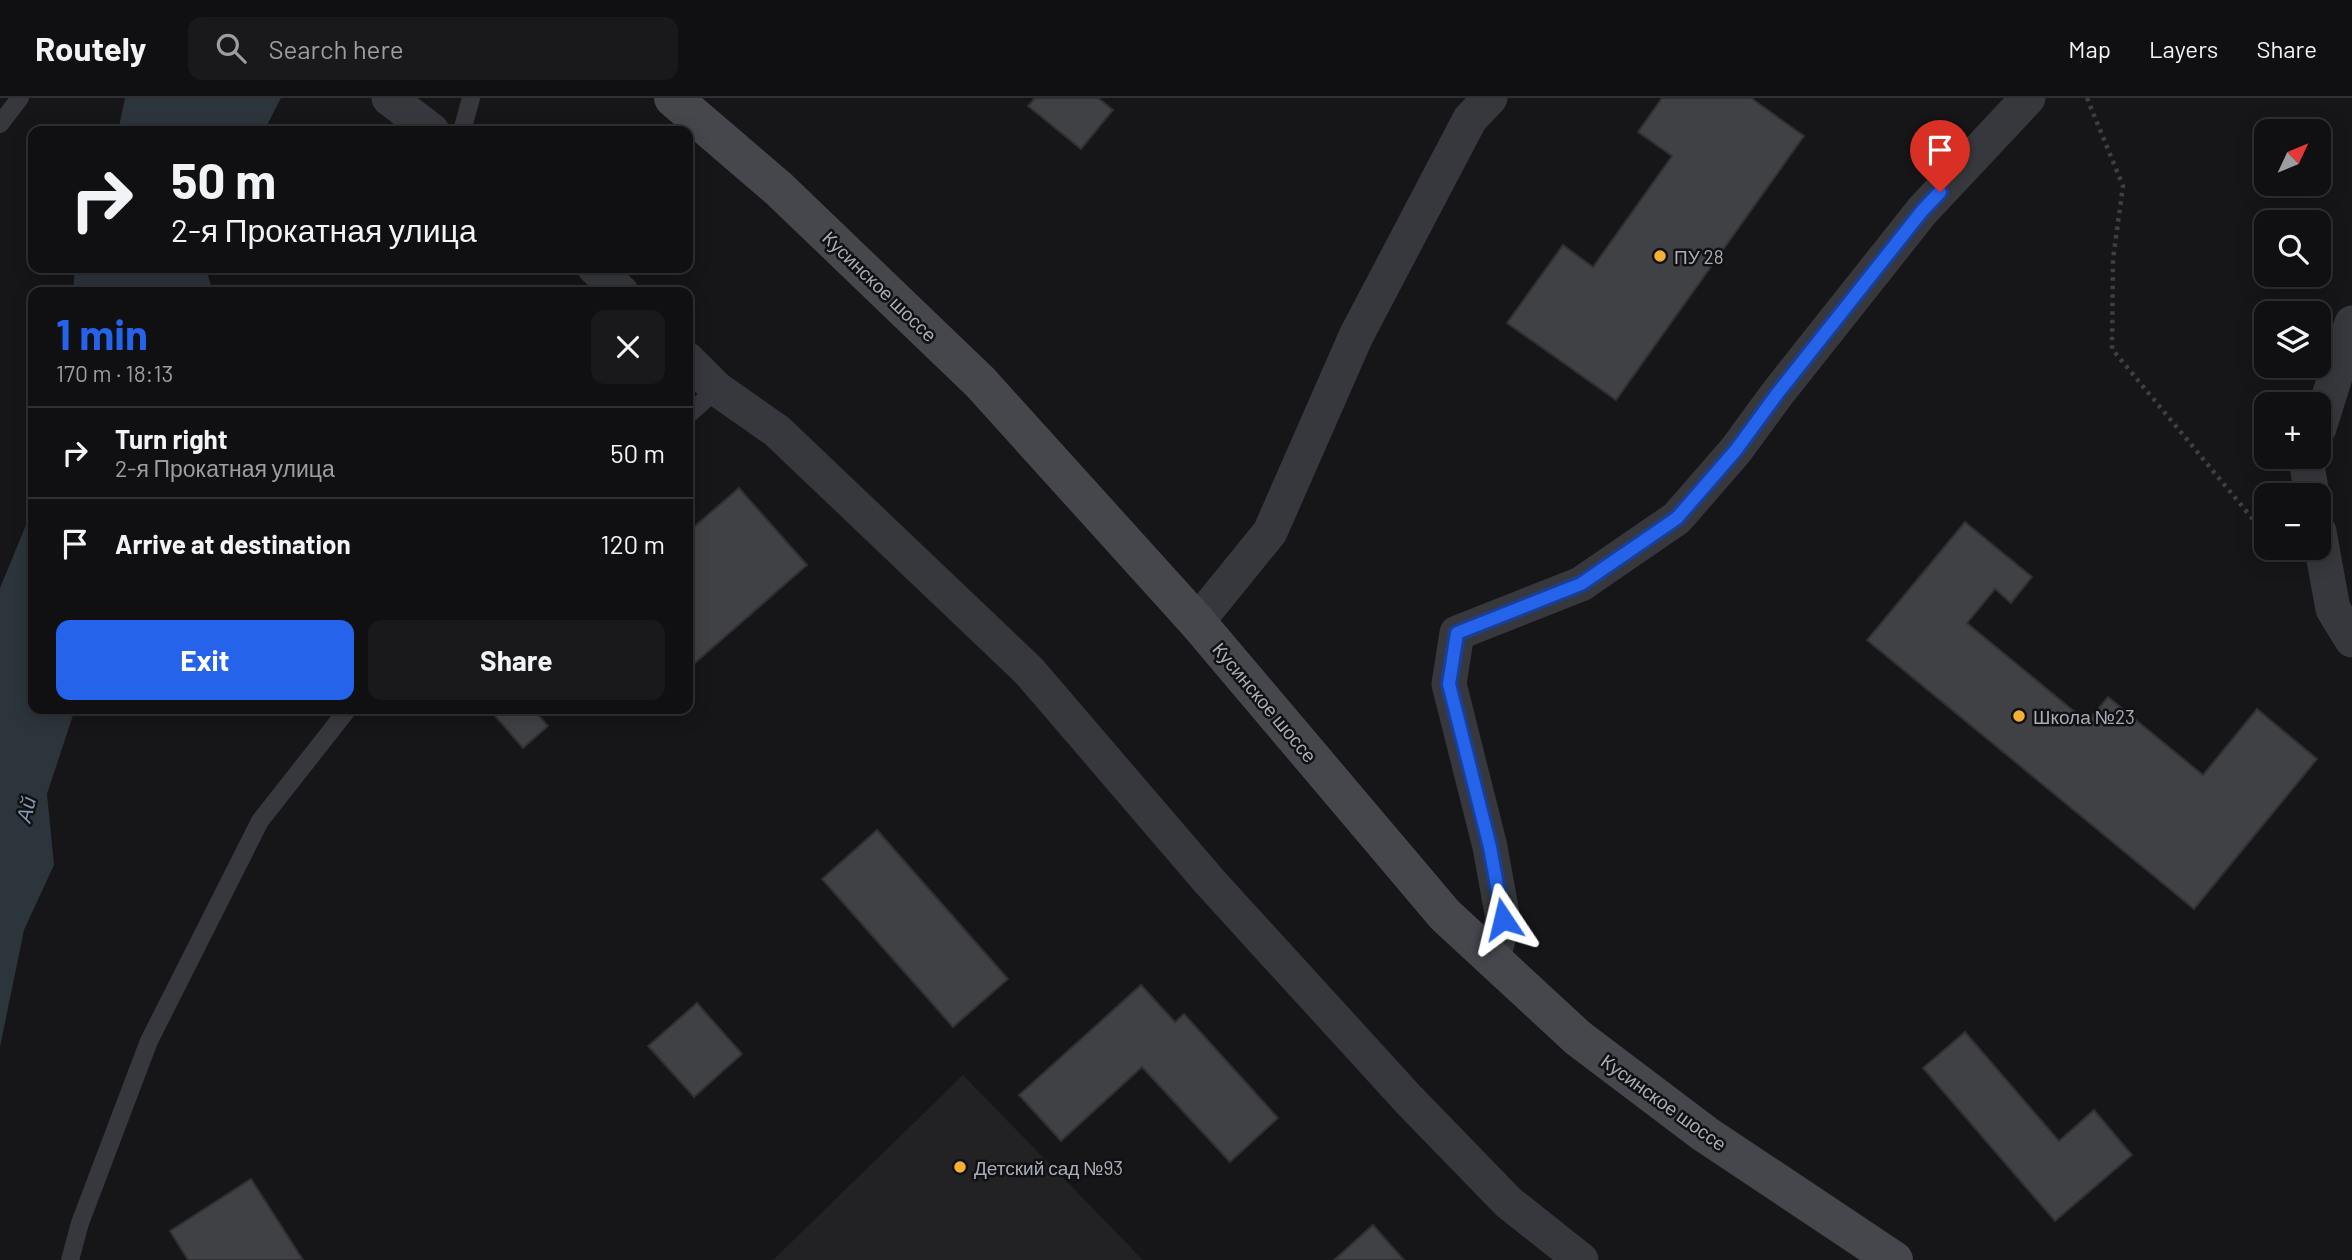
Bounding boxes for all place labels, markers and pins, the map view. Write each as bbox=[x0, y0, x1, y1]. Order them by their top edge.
pin bbox=[1910, 120, 1970, 192]
place label: ПУ 28 bbox=[1674, 245, 1724, 268]
marker: ПУ 28 bbox=[1652, 248, 1668, 264]
place label: Школа №23 bbox=[2033, 705, 2135, 728]
marker: Школа №23 bbox=[2011, 708, 2027, 724]
place label: Детский сад №93 bbox=[974, 1156, 1123, 1179]
marker: Детский сад №93 bbox=[952, 1159, 968, 1175]

